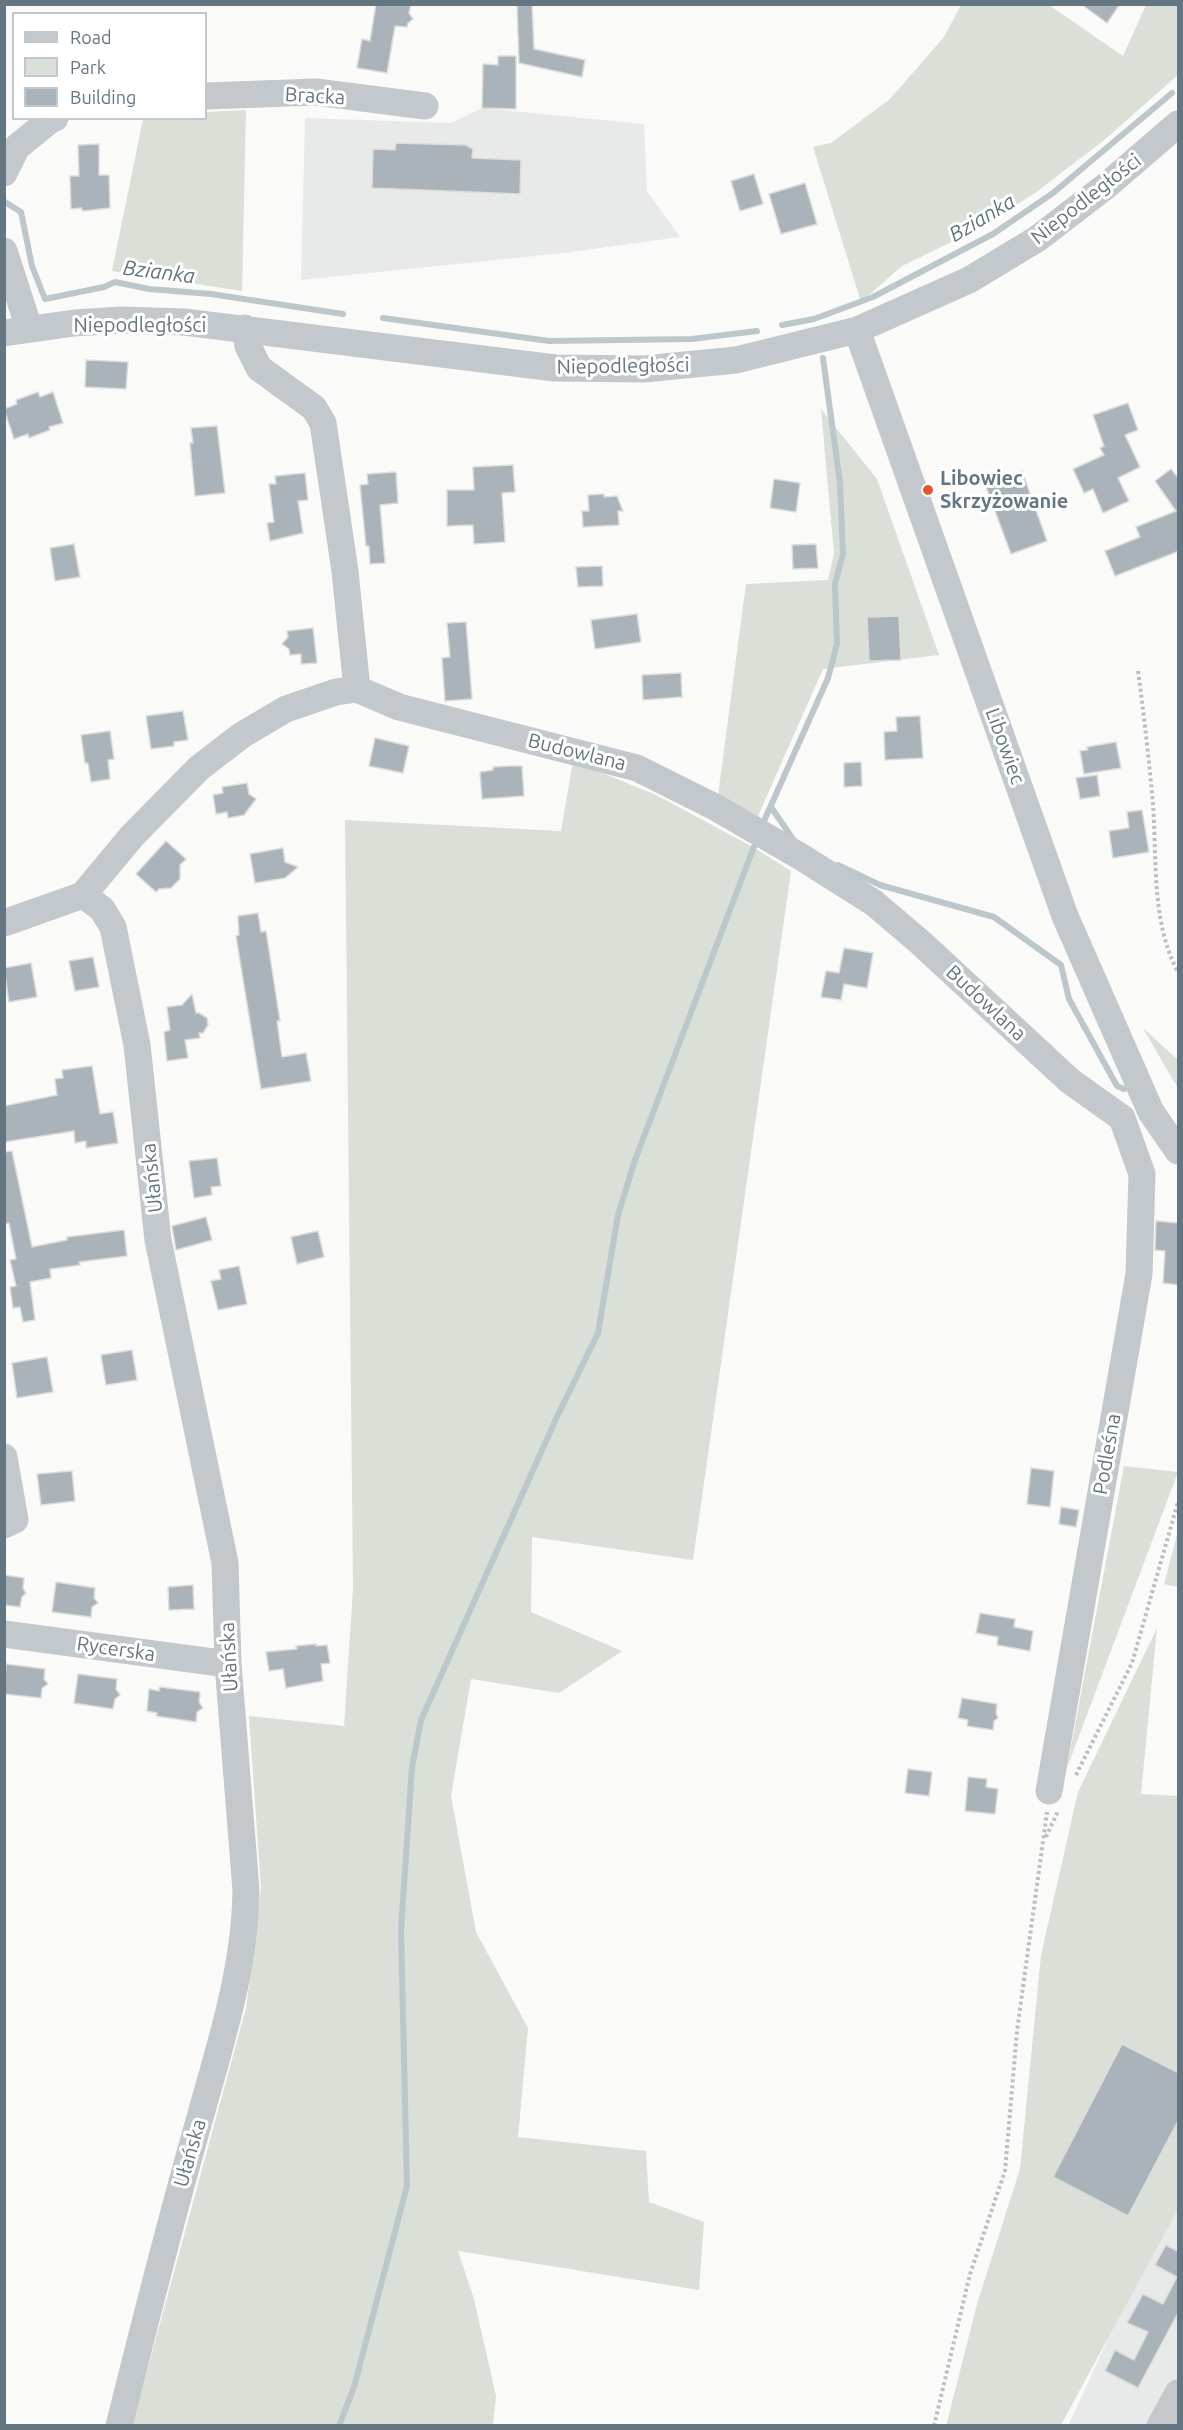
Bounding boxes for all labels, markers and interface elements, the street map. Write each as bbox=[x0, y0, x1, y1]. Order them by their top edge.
legend bbox=[12, 12, 207, 120]
text: Road bbox=[70, 27, 112, 47]
text: Park bbox=[70, 57, 106, 77]
street label: Bracka bbox=[284, 82, 346, 110]
text: Building bbox=[70, 87, 136, 107]
street label: Niepodległości bbox=[1026, 149, 1146, 249]
water label: Bzianka bbox=[944, 189, 1020, 247]
water label: Bzianka bbox=[122, 255, 196, 289]
street label: Niepodległości bbox=[74, 313, 206, 337]
street label: Niepodległości bbox=[556, 353, 690, 379]
place label: Libowiec Skrzyżowanie bbox=[940, 466, 1068, 513]
marker: Libowiec Skrzyżowanie bbox=[921, 483, 935, 497]
street label: Libowiec bbox=[980, 705, 1030, 787]
street label: Budowlana bbox=[525, 728, 629, 776]
street label: Budowlana bbox=[941, 960, 1031, 1046]
street label: Ułańska bbox=[136, 1142, 168, 1214]
street label: Podleśna bbox=[1088, 1412, 1126, 1496]
street label: Ułańska bbox=[215, 1622, 243, 1692]
street label: Rycerska bbox=[75, 1632, 157, 1666]
street label: Ułańska bbox=[169, 2116, 211, 2190]

